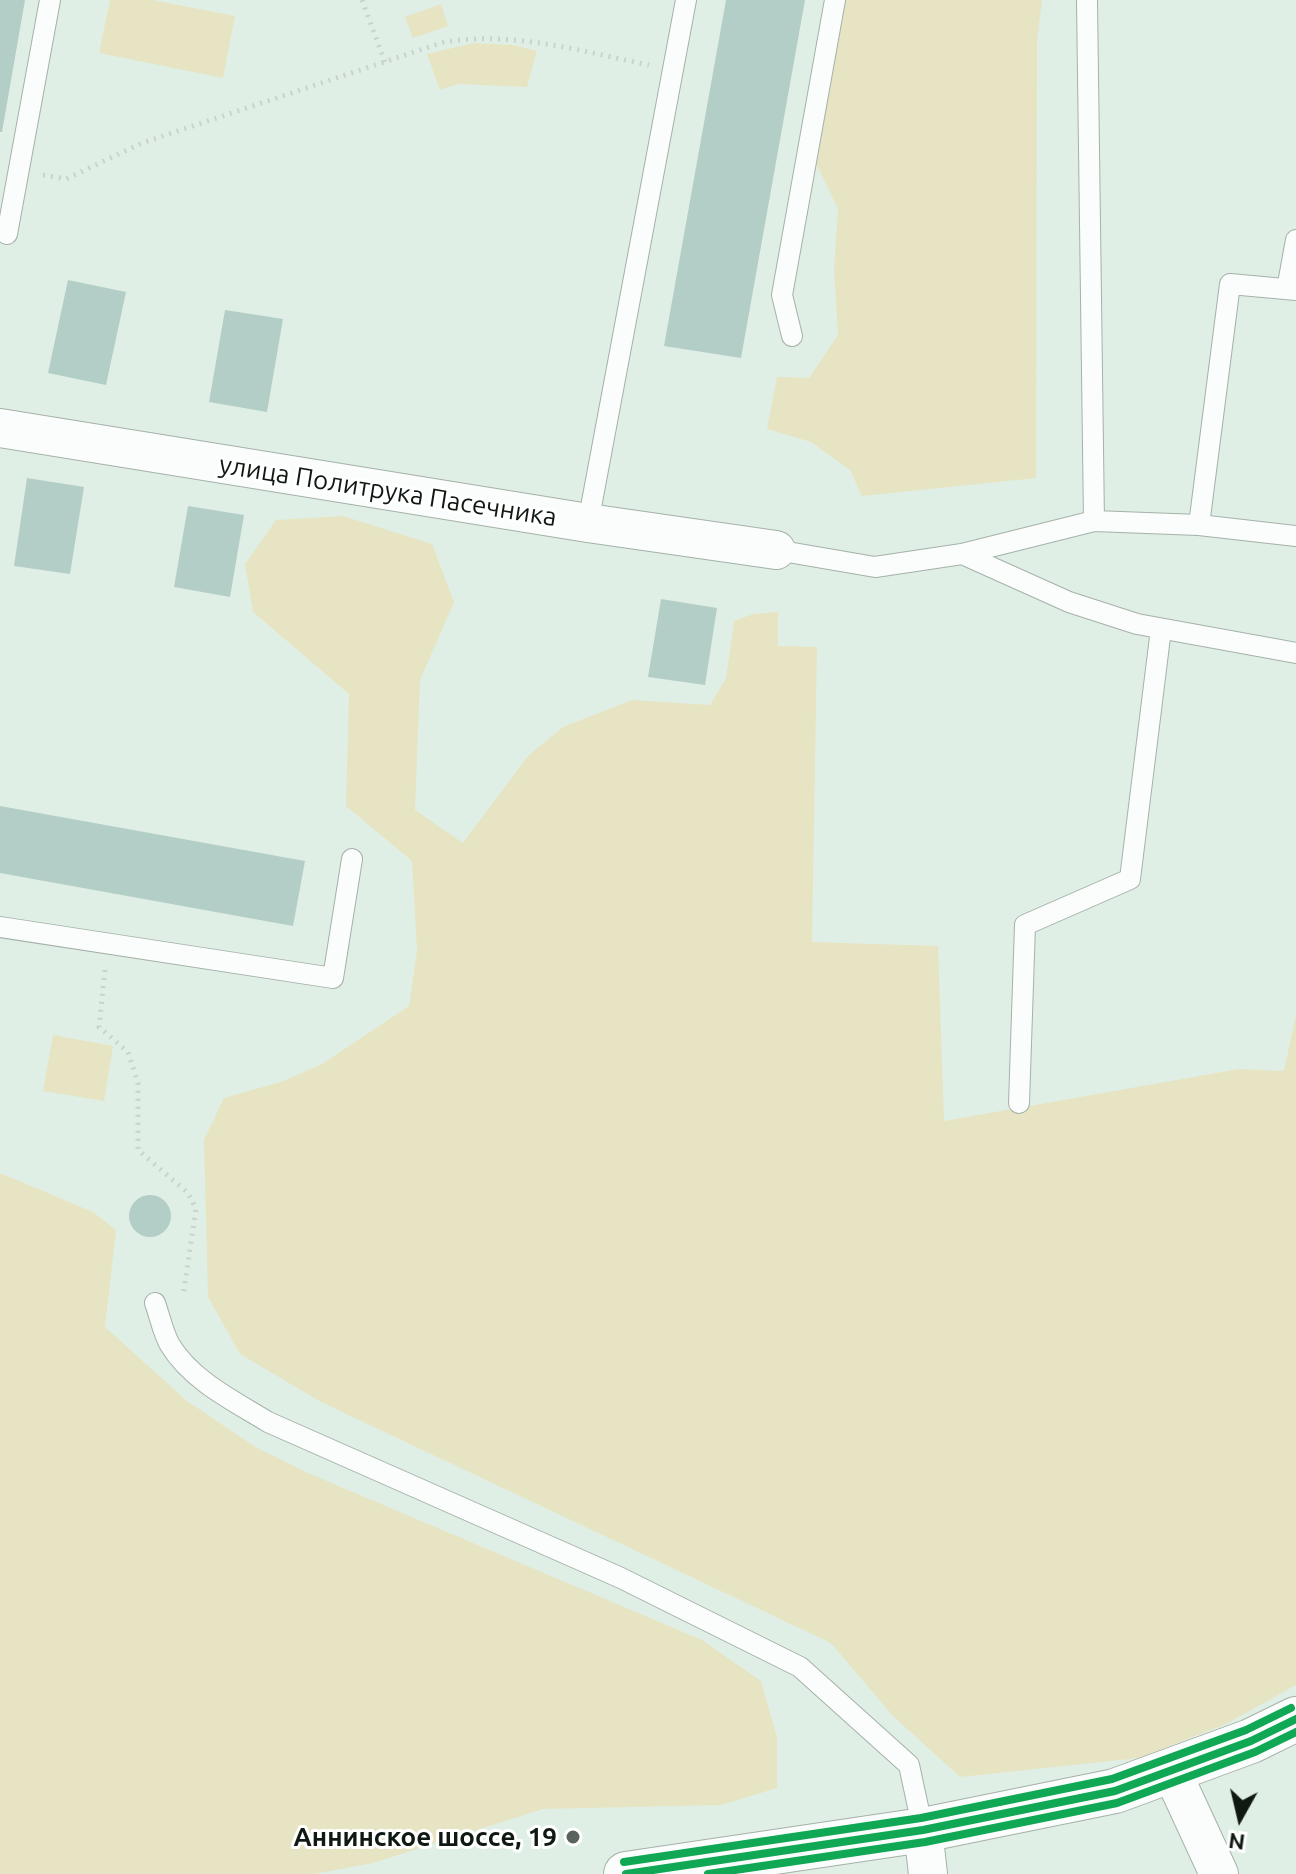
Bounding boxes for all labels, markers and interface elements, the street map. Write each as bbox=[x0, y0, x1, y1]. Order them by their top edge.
street label: улица Политрука Пасечника bbox=[217, 449, 559, 533]
north arrow bbox=[1200, 1778, 1280, 1858]
place label: Аннинское шоссе, 19 bbox=[294, 1821, 557, 1853]
marker: Аннинское шоссе, 19 bbox=[564, 1828, 582, 1846]
text: N bbox=[1227, 1829, 1246, 1856]

